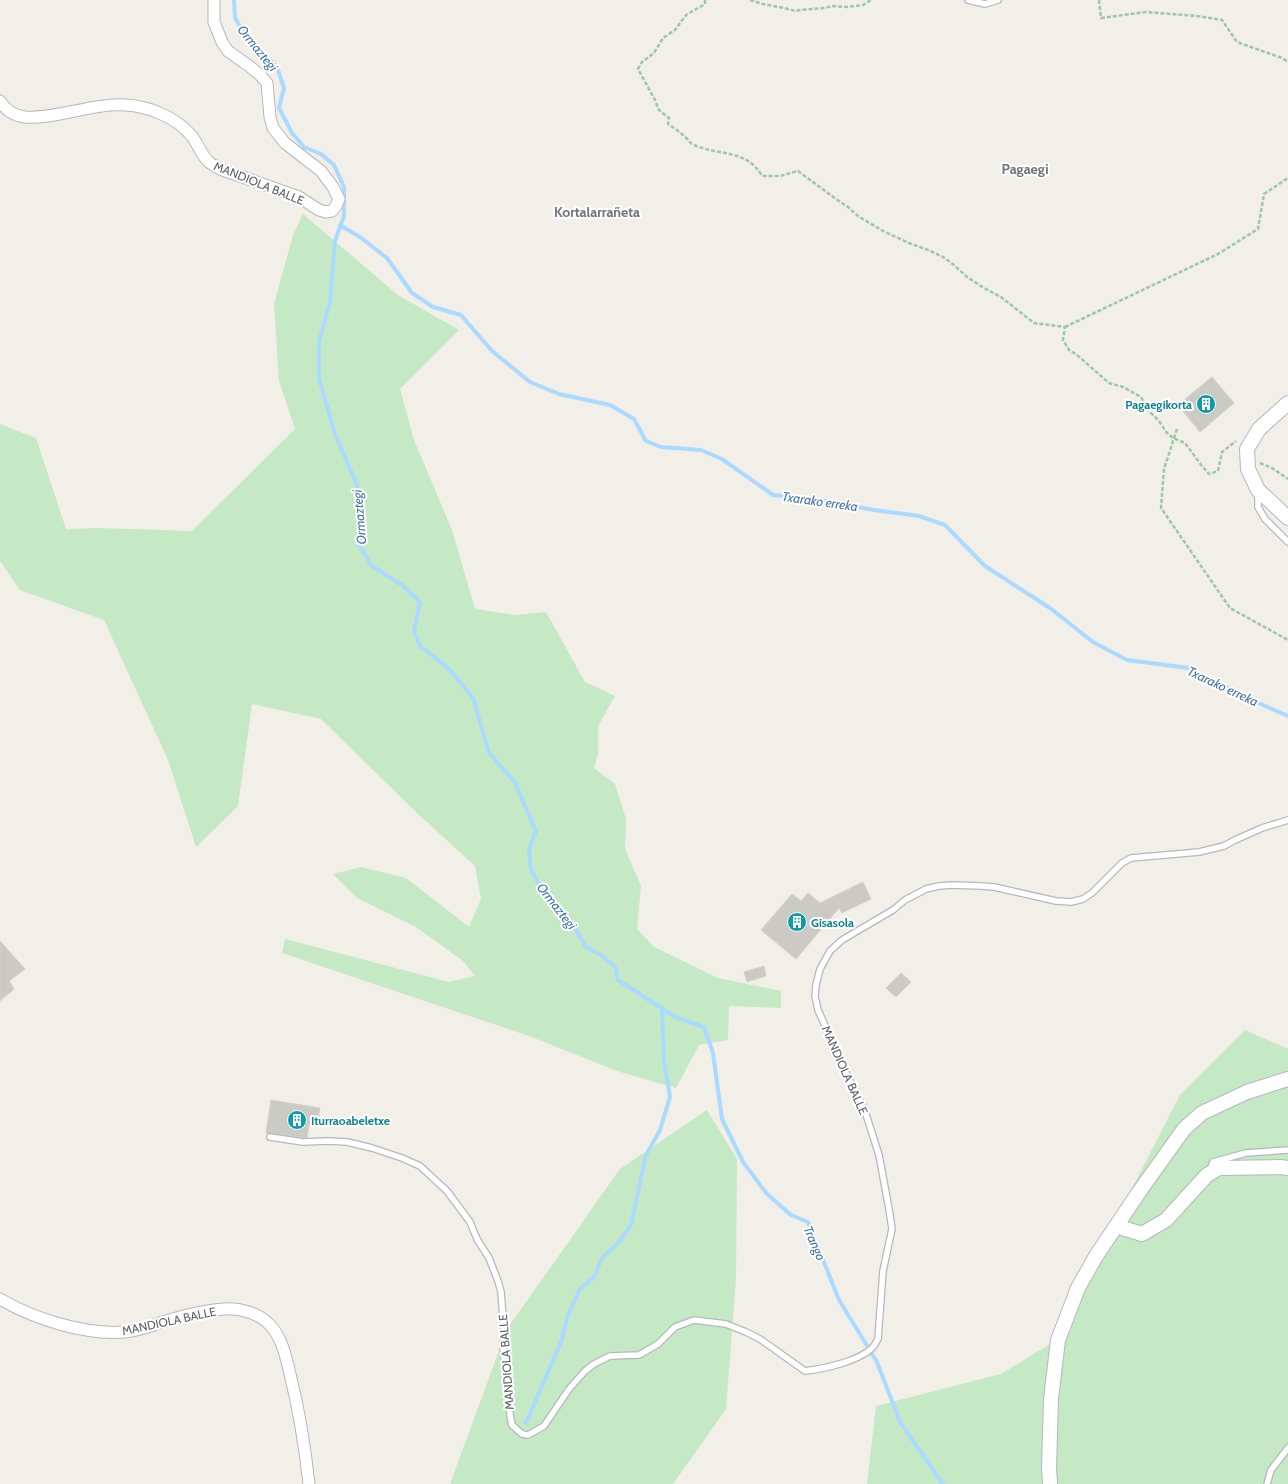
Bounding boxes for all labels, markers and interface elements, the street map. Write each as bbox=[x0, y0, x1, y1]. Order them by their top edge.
water label: Ormaztegi bbox=[235, 22, 282, 75]
street label: MANDIOLA BALLE bbox=[212, 158, 307, 208]
district label: Pagaegi bbox=[1001, 160, 1049, 178]
district label: Kortalarrañeta bbox=[554, 203, 640, 221]
building icon: Pagaegikorta bbox=[1195, 393, 1217, 415]
place label: Pagaegikorta bbox=[1125, 397, 1192, 412]
water label: Txarako erreka bbox=[781, 488, 859, 514]
water label: Ormaztegi bbox=[349, 489, 369, 545]
water label: Txarako erreka bbox=[1185, 663, 1261, 709]
water label: Ormaztegi bbox=[534, 879, 580, 933]
building icon: Gisasola bbox=[786, 911, 808, 933]
place label: Gisasola bbox=[811, 915, 854, 930]
street label: MANDIOLA BALLE bbox=[819, 1023, 872, 1117]
building icon: Iturraoabeletxe bbox=[286, 1109, 308, 1131]
place label: Iturraoabeletxe bbox=[311, 1113, 390, 1128]
water label: Trango bbox=[800, 1223, 830, 1263]
street label: MANDIOLA BALLE bbox=[121, 1304, 218, 1338]
street label: MANDIOLA BALLE bbox=[495, 1313, 517, 1410]

